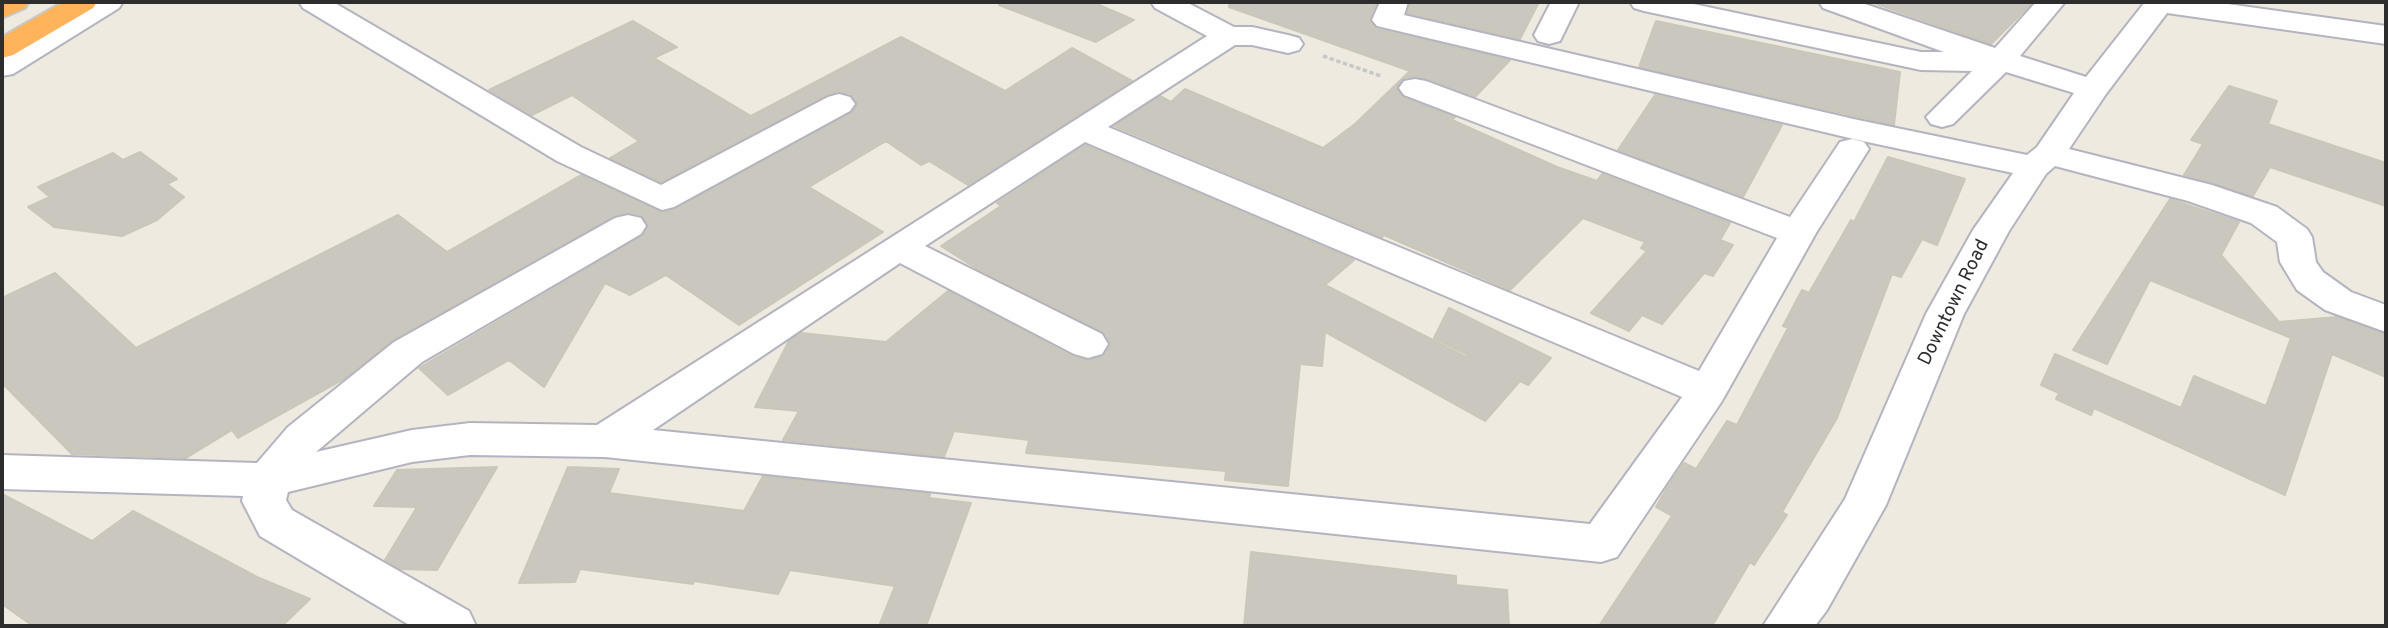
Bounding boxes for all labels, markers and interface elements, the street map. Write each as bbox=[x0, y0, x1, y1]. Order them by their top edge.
street label: Downtown Road bbox=[1915, 236, 1995, 370]

